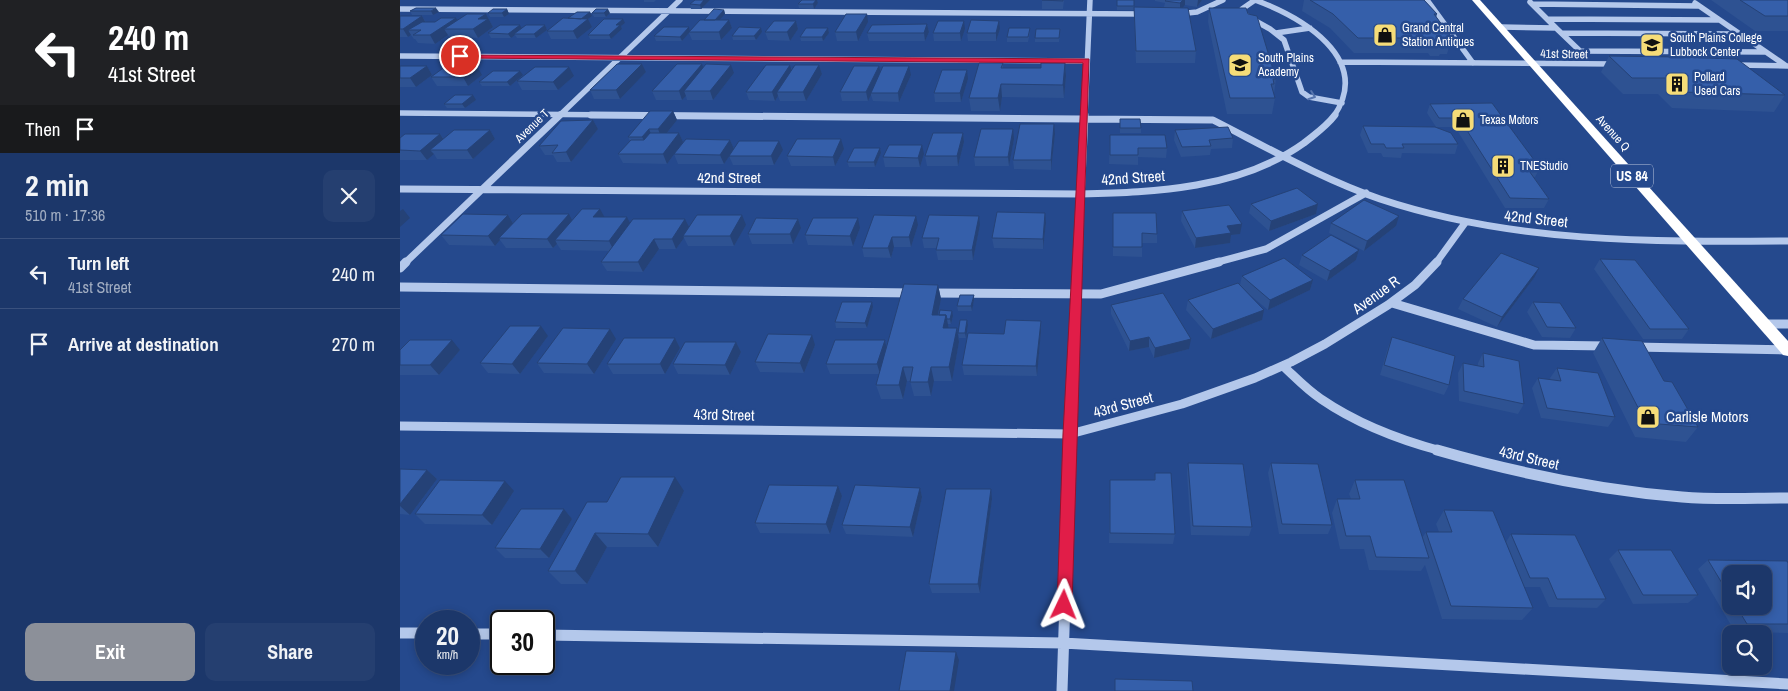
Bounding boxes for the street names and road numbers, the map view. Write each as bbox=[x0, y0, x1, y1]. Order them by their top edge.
street label: 41st Street bbox=[1540, 46, 1588, 62]
street label: Avenue T bbox=[511, 106, 553, 147]
street label: Avenue Q bbox=[1592, 111, 1634, 155]
street label: 42nd Street bbox=[1101, 165, 1166, 190]
road number: US 84 bbox=[1611, 165, 1653, 188]
street label: 42nd Street bbox=[697, 167, 761, 188]
street label: 42nd Street bbox=[1503, 205, 1569, 232]
street label: Avenue R bbox=[1347, 270, 1404, 319]
street label: 43rd Street bbox=[1091, 386, 1156, 423]
street label: 43rd Street bbox=[693, 403, 755, 426]
street label: 43rd Street bbox=[1497, 440, 1562, 475]

